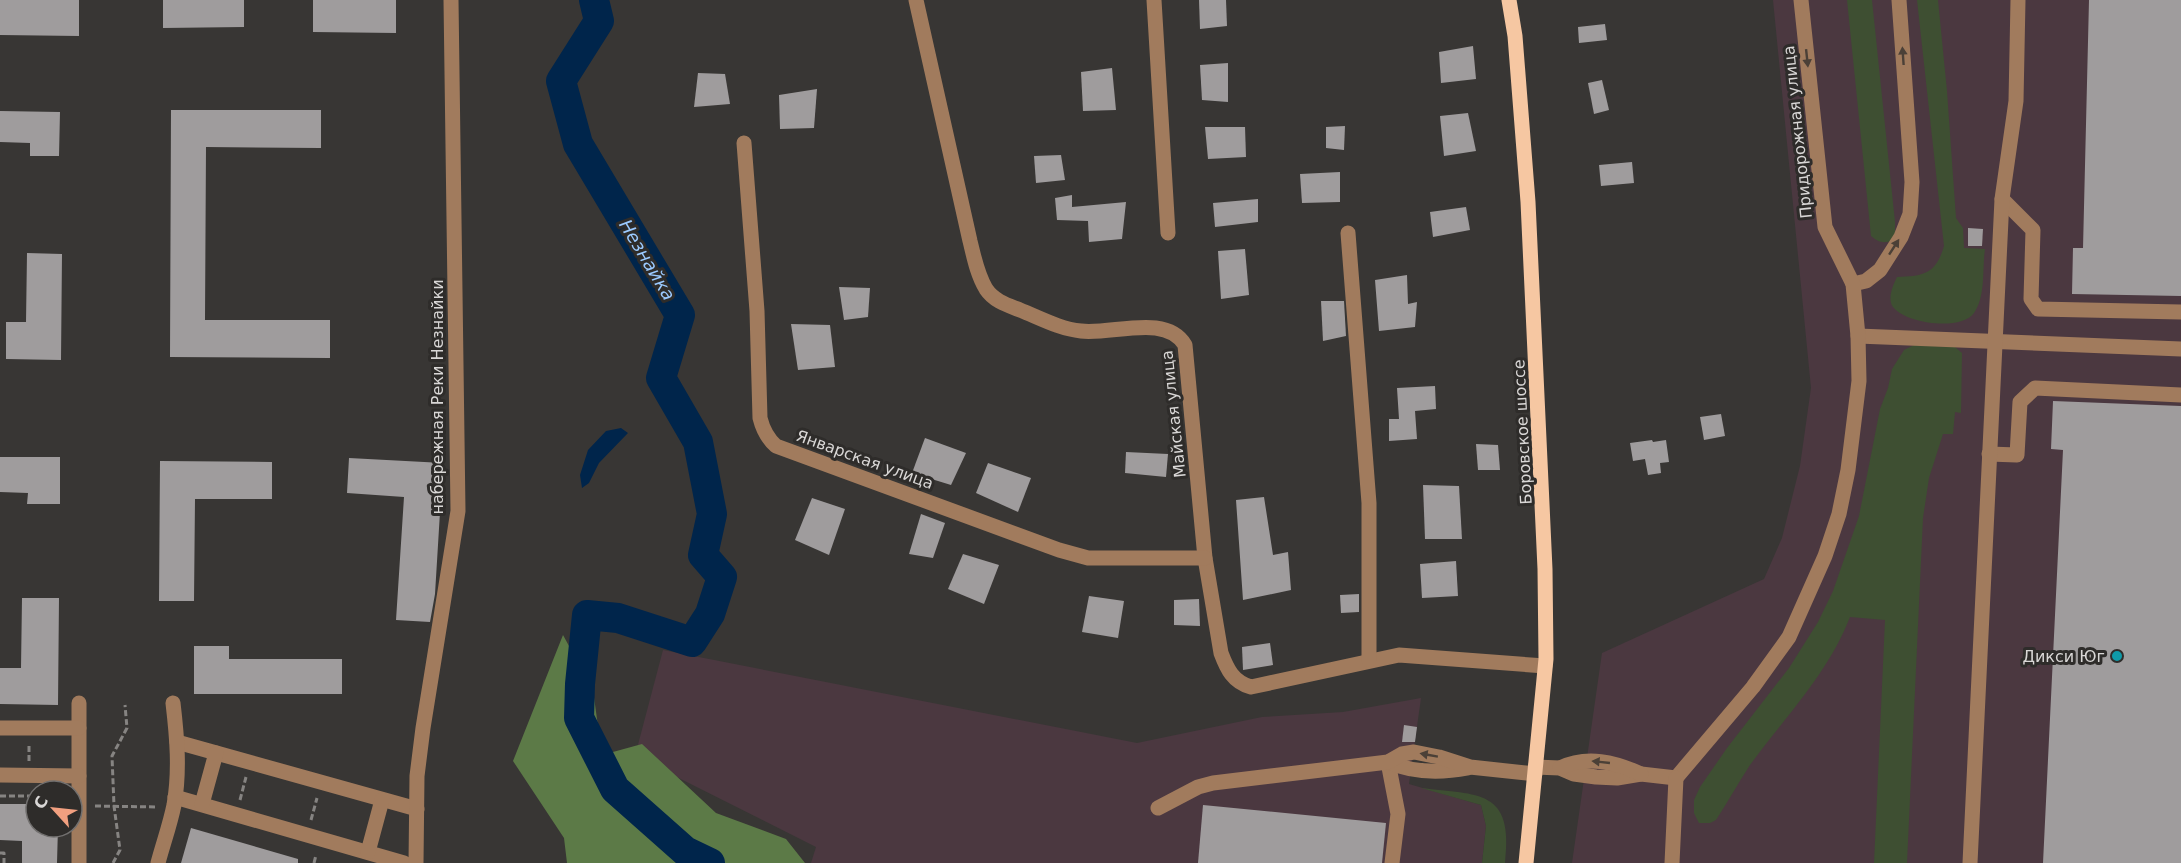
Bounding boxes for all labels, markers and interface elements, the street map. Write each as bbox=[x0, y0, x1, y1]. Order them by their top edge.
street label: Придорожная улица bbox=[1779, 45, 1816, 219]
one-way arrow bbox=[1898, 46, 1908, 65]
one-way arrow bbox=[1802, 49, 1812, 68]
water label: Незнайка bbox=[615, 216, 680, 304]
one-way arrow bbox=[1889, 239, 1900, 255]
street label: набережная Реки Незнайки bbox=[428, 279, 447, 515]
street label: Майская улица bbox=[1157, 349, 1190, 478]
street label: Боровское шоссе bbox=[1509, 359, 1536, 505]
street label: Январская улица bbox=[794, 426, 936, 493]
place label: Дикси Юг bbox=[2022, 647, 2105, 666]
marker: Дикси Юг bbox=[2110, 649, 2124, 663]
one-way arrow bbox=[1419, 750, 1438, 759]
one-way arrow bbox=[1591, 757, 1610, 767]
north arrow bbox=[24, 779, 84, 839]
text: С bbox=[30, 793, 52, 812]

